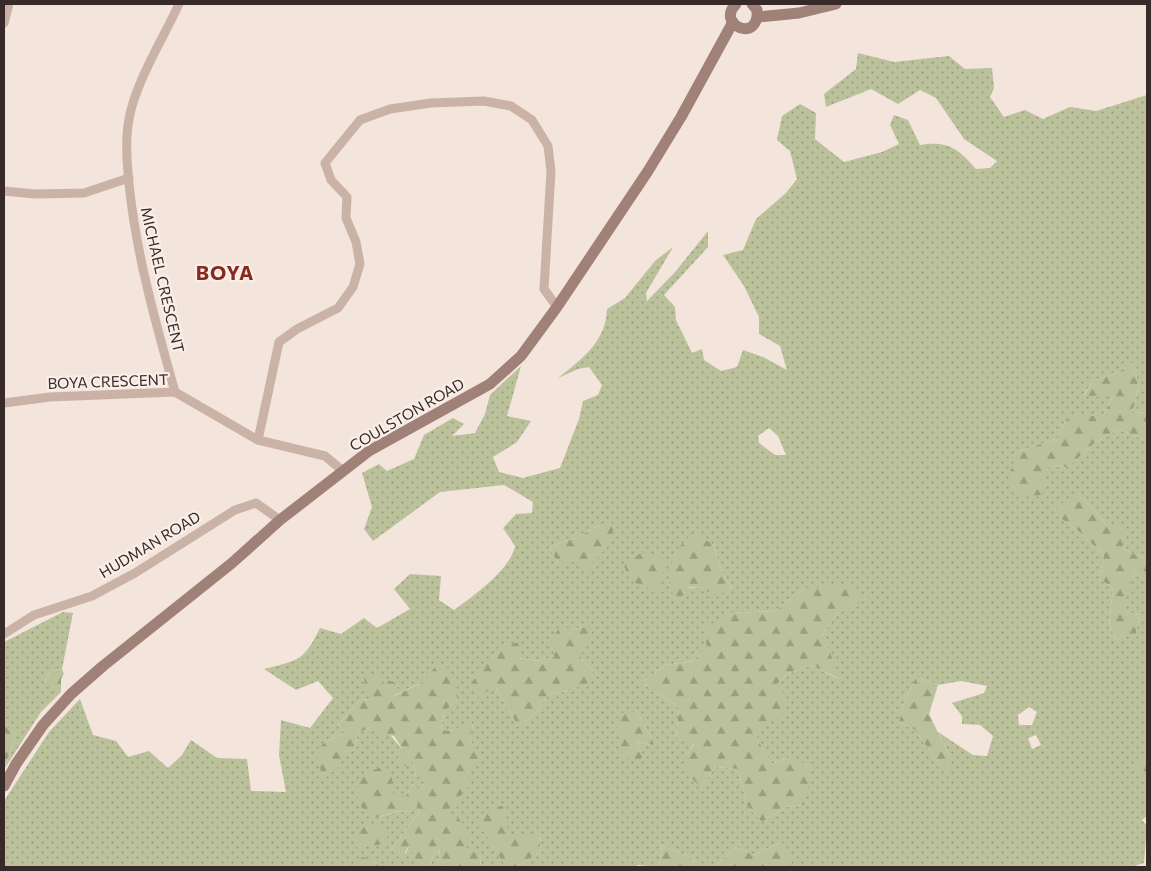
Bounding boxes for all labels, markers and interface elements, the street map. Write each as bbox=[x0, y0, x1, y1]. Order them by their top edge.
street label: MICHAEL CRESCENT bbox=[137, 205, 189, 355]
district label: BOYA bbox=[196, 260, 254, 284]
street label: BOYA CRESCENT bbox=[47, 370, 169, 392]
street label: COULSTON ROAD bbox=[346, 374, 467, 454]
street label: HUDMAN ROAD bbox=[96, 507, 203, 581]

